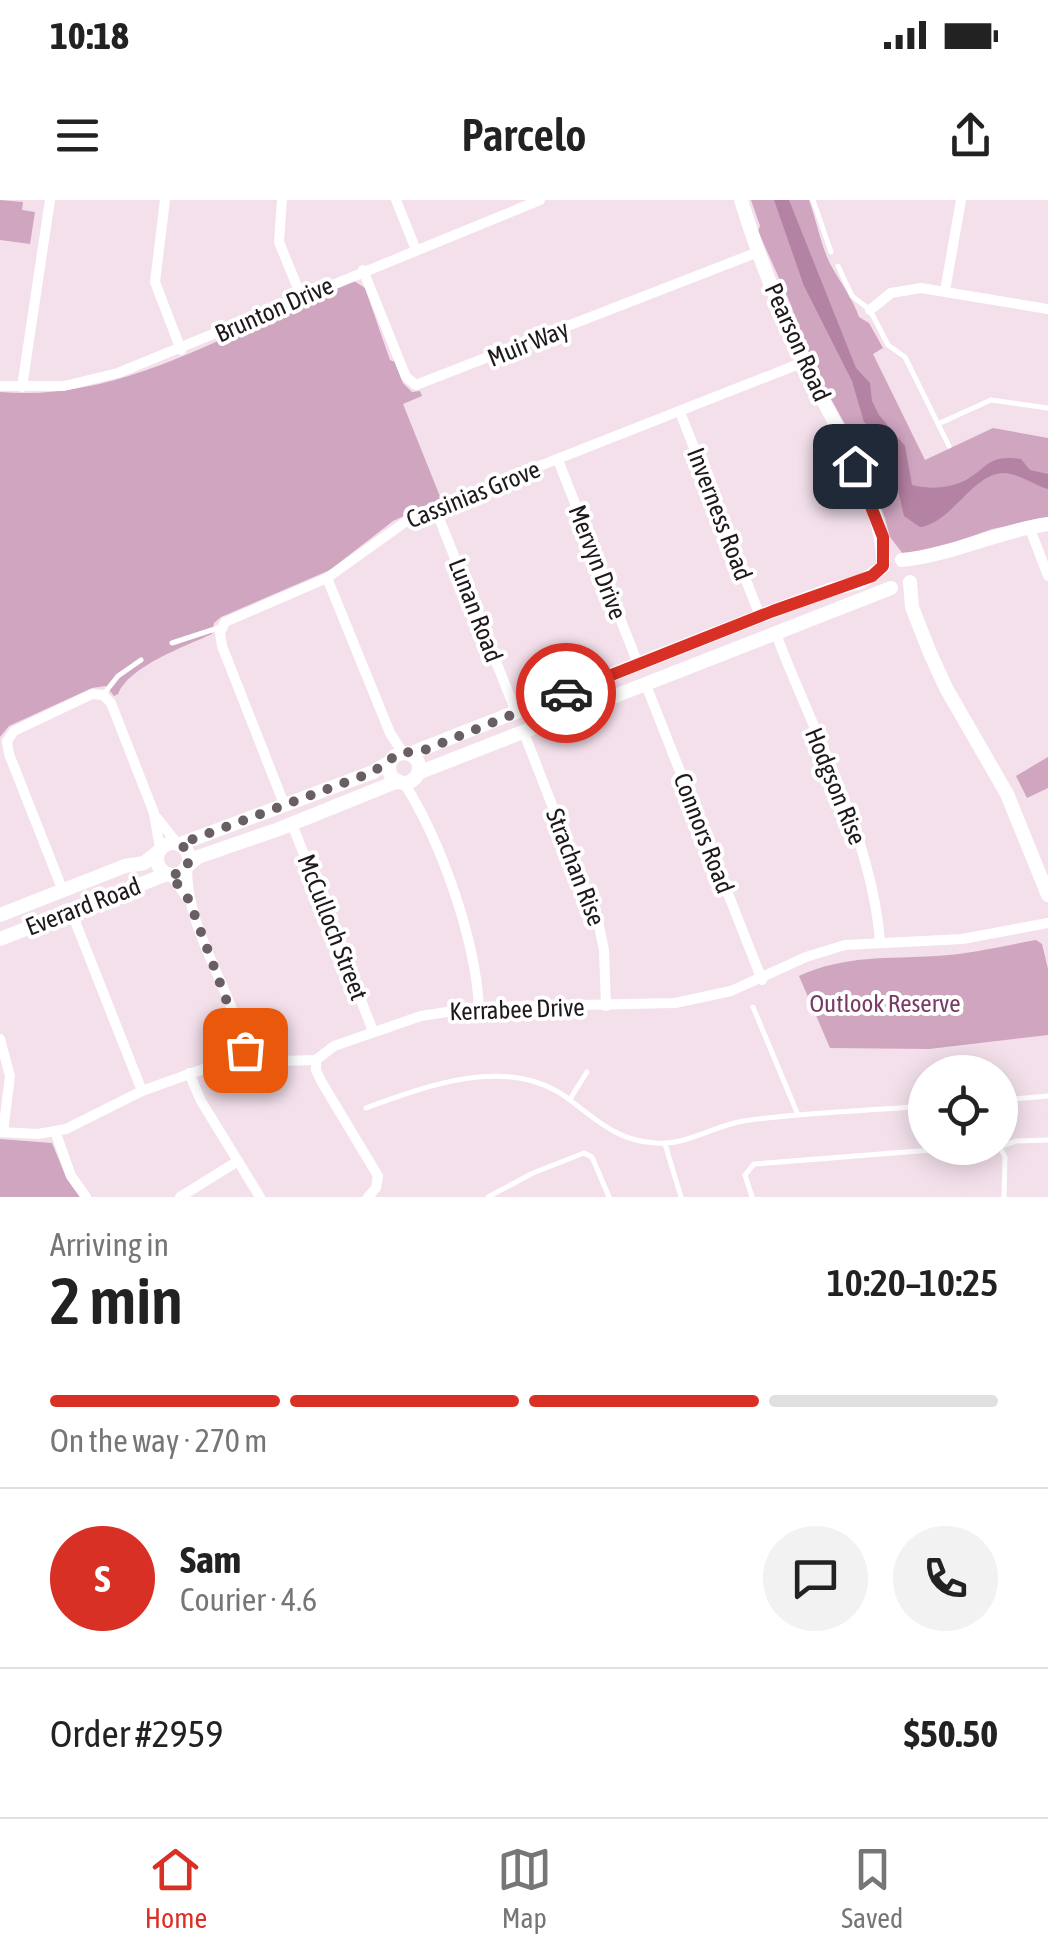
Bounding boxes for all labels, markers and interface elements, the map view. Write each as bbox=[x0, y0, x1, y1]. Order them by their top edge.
text: 10:18 bbox=[50, 14, 129, 57]
icon: menu bbox=[50, 108, 105, 163]
icon: share bbox=[943, 108, 998, 163]
text: Parcelo bbox=[461, 109, 587, 161]
street label: Brunton Drive bbox=[211, 271, 337, 347]
street label: Pearson Road bbox=[760, 279, 836, 405]
street label: Muir Way bbox=[483, 314, 573, 372]
pin bbox=[813, 424, 898, 509]
icon: home bbox=[828, 439, 883, 494]
street label: Inverness Road bbox=[682, 444, 758, 584]
street label: Cassinias Grove bbox=[402, 455, 544, 533]
street label: Mervyn Drive bbox=[563, 501, 633, 623]
street label: Lunan Road bbox=[443, 554, 509, 666]
courier bbox=[516, 643, 616, 743]
icon: car bbox=[539, 666, 594, 721]
street label: Hodgson Rise bbox=[800, 724, 872, 848]
street label: Connors Road bbox=[668, 769, 740, 897]
street label: Strachan Rise bbox=[541, 804, 611, 930]
street label: McCulloch Street bbox=[292, 850, 374, 1004]
street label: Everard Road bbox=[22, 871, 144, 941]
park label: Outlook Reserve bbox=[810, 989, 960, 1017]
street label: Kerrabee Drive bbox=[449, 993, 585, 1025]
pin bbox=[203, 1008, 288, 1093]
icon: bag bbox=[218, 1023, 273, 1078]
map controls bbox=[908, 1055, 1018, 1165]
button: locate bbox=[908, 1055, 1018, 1165]
text: Arriving in bbox=[50, 1226, 169, 1263]
text: 10:20–10:25 bbox=[827, 1261, 998, 1304]
text: 2 min bbox=[50, 1263, 183, 1338]
text: On the way · 270 m bbox=[50, 1422, 267, 1459]
button: chat bbox=[763, 1526, 868, 1631]
button: phone bbox=[893, 1526, 998, 1631]
text: Sam bbox=[180, 1538, 241, 1581]
text: S bbox=[95, 1557, 110, 1600]
text: Courier · 4.6 bbox=[180, 1581, 317, 1618]
text: Order #2959 bbox=[50, 1712, 223, 1755]
text: $50.50 bbox=[904, 1712, 998, 1755]
tab: Home bbox=[145, 1842, 207, 1934]
tab: Map bbox=[497, 1842, 552, 1934]
tab: Saved bbox=[841, 1842, 903, 1934]

